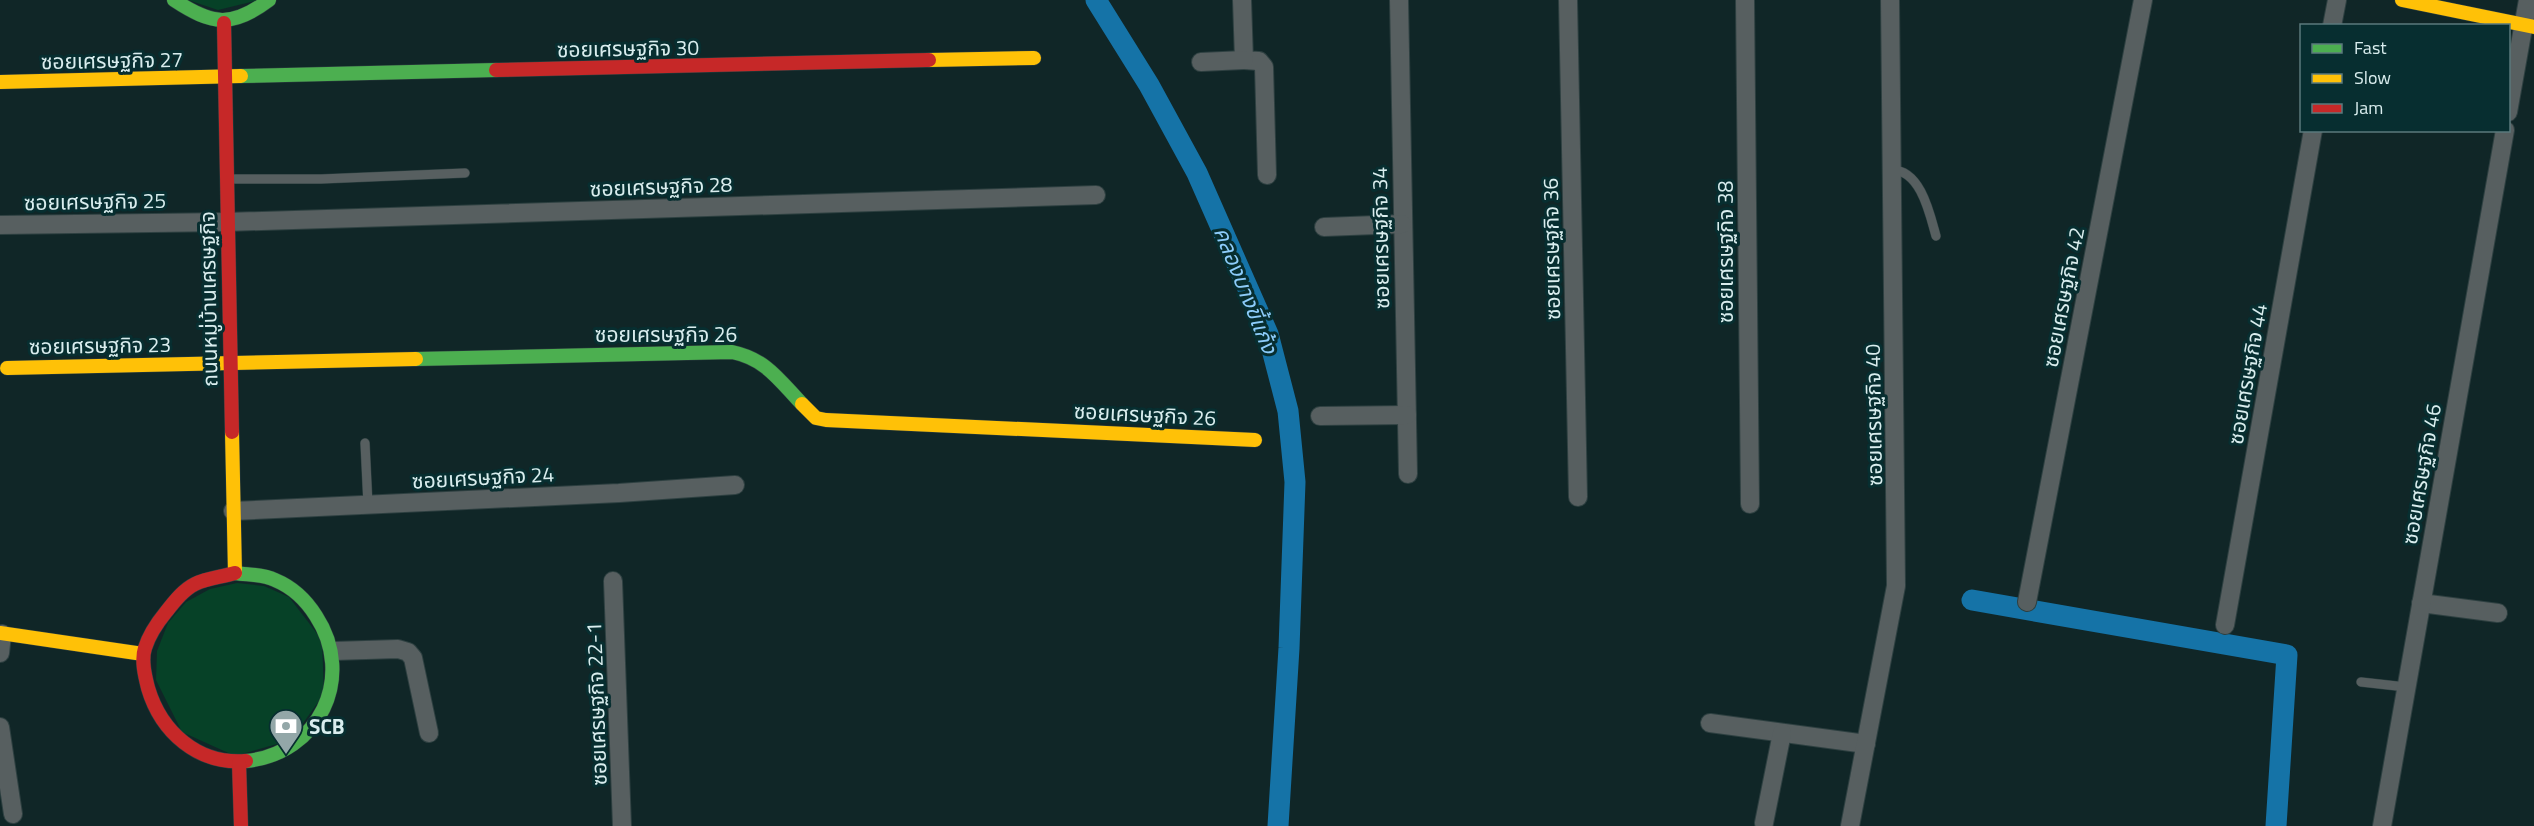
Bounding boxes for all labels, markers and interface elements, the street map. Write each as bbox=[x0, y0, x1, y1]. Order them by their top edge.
legend bbox=[2300, 24, 2510, 132]
street label: ซอยเศรษฐกิจ 30 bbox=[556, 31, 700, 65]
text: Fast bbox=[2354, 34, 2387, 61]
street label: ซอยเศรษฐกิจ 27 bbox=[40, 43, 184, 77]
text: Slow bbox=[2354, 64, 2391, 91]
text: Jam bbox=[2354, 94, 2383, 121]
street label: ซอยเศรษฐกิจ 34 bbox=[1363, 166, 1397, 310]
street label: ซอยเศรษฐกิจ 28 bbox=[589, 168, 733, 204]
street label: ซอยเศรษฐกิจ 36 bbox=[1534, 177, 1568, 321]
street label: ซอยเศรษฐกิจ 38 bbox=[1709, 181, 1741, 323]
street label: ซอยเศรษฐกิจ 25 bbox=[23, 184, 167, 218]
street label: ถนนหมู่บ้านเศรษฐกิจ bbox=[190, 211, 226, 387]
water label: คลองบางขี้แก้ง bbox=[1205, 221, 1287, 360]
street label: ซอยเศรษฐกิจ 42 bbox=[2034, 224, 2092, 370]
street label: ซอยเศรษฐกิจ 44 bbox=[2219, 301, 2275, 447]
street label: ซอยเศรษฐกิจ 26 bbox=[595, 318, 737, 350]
street label: ซอยเศรษฐกิจ 23 bbox=[28, 328, 172, 362]
street label: ซอยเศรษฐกิจ 40 bbox=[1856, 343, 1890, 487]
street label: ซอยเศรษฐกิจ 26 bbox=[1073, 394, 1217, 434]
street label: ซอยเศรษฐกิจ 46 bbox=[2393, 401, 2449, 547]
street label: ซอยเศรษฐกิจ 24 bbox=[411, 457, 555, 497]
street label: ซอยเศรษฐกิจ 22-1 bbox=[577, 622, 615, 786]
bank icon: SCB bbox=[268, 708, 304, 755]
place label: SCB bbox=[309, 710, 345, 742]

